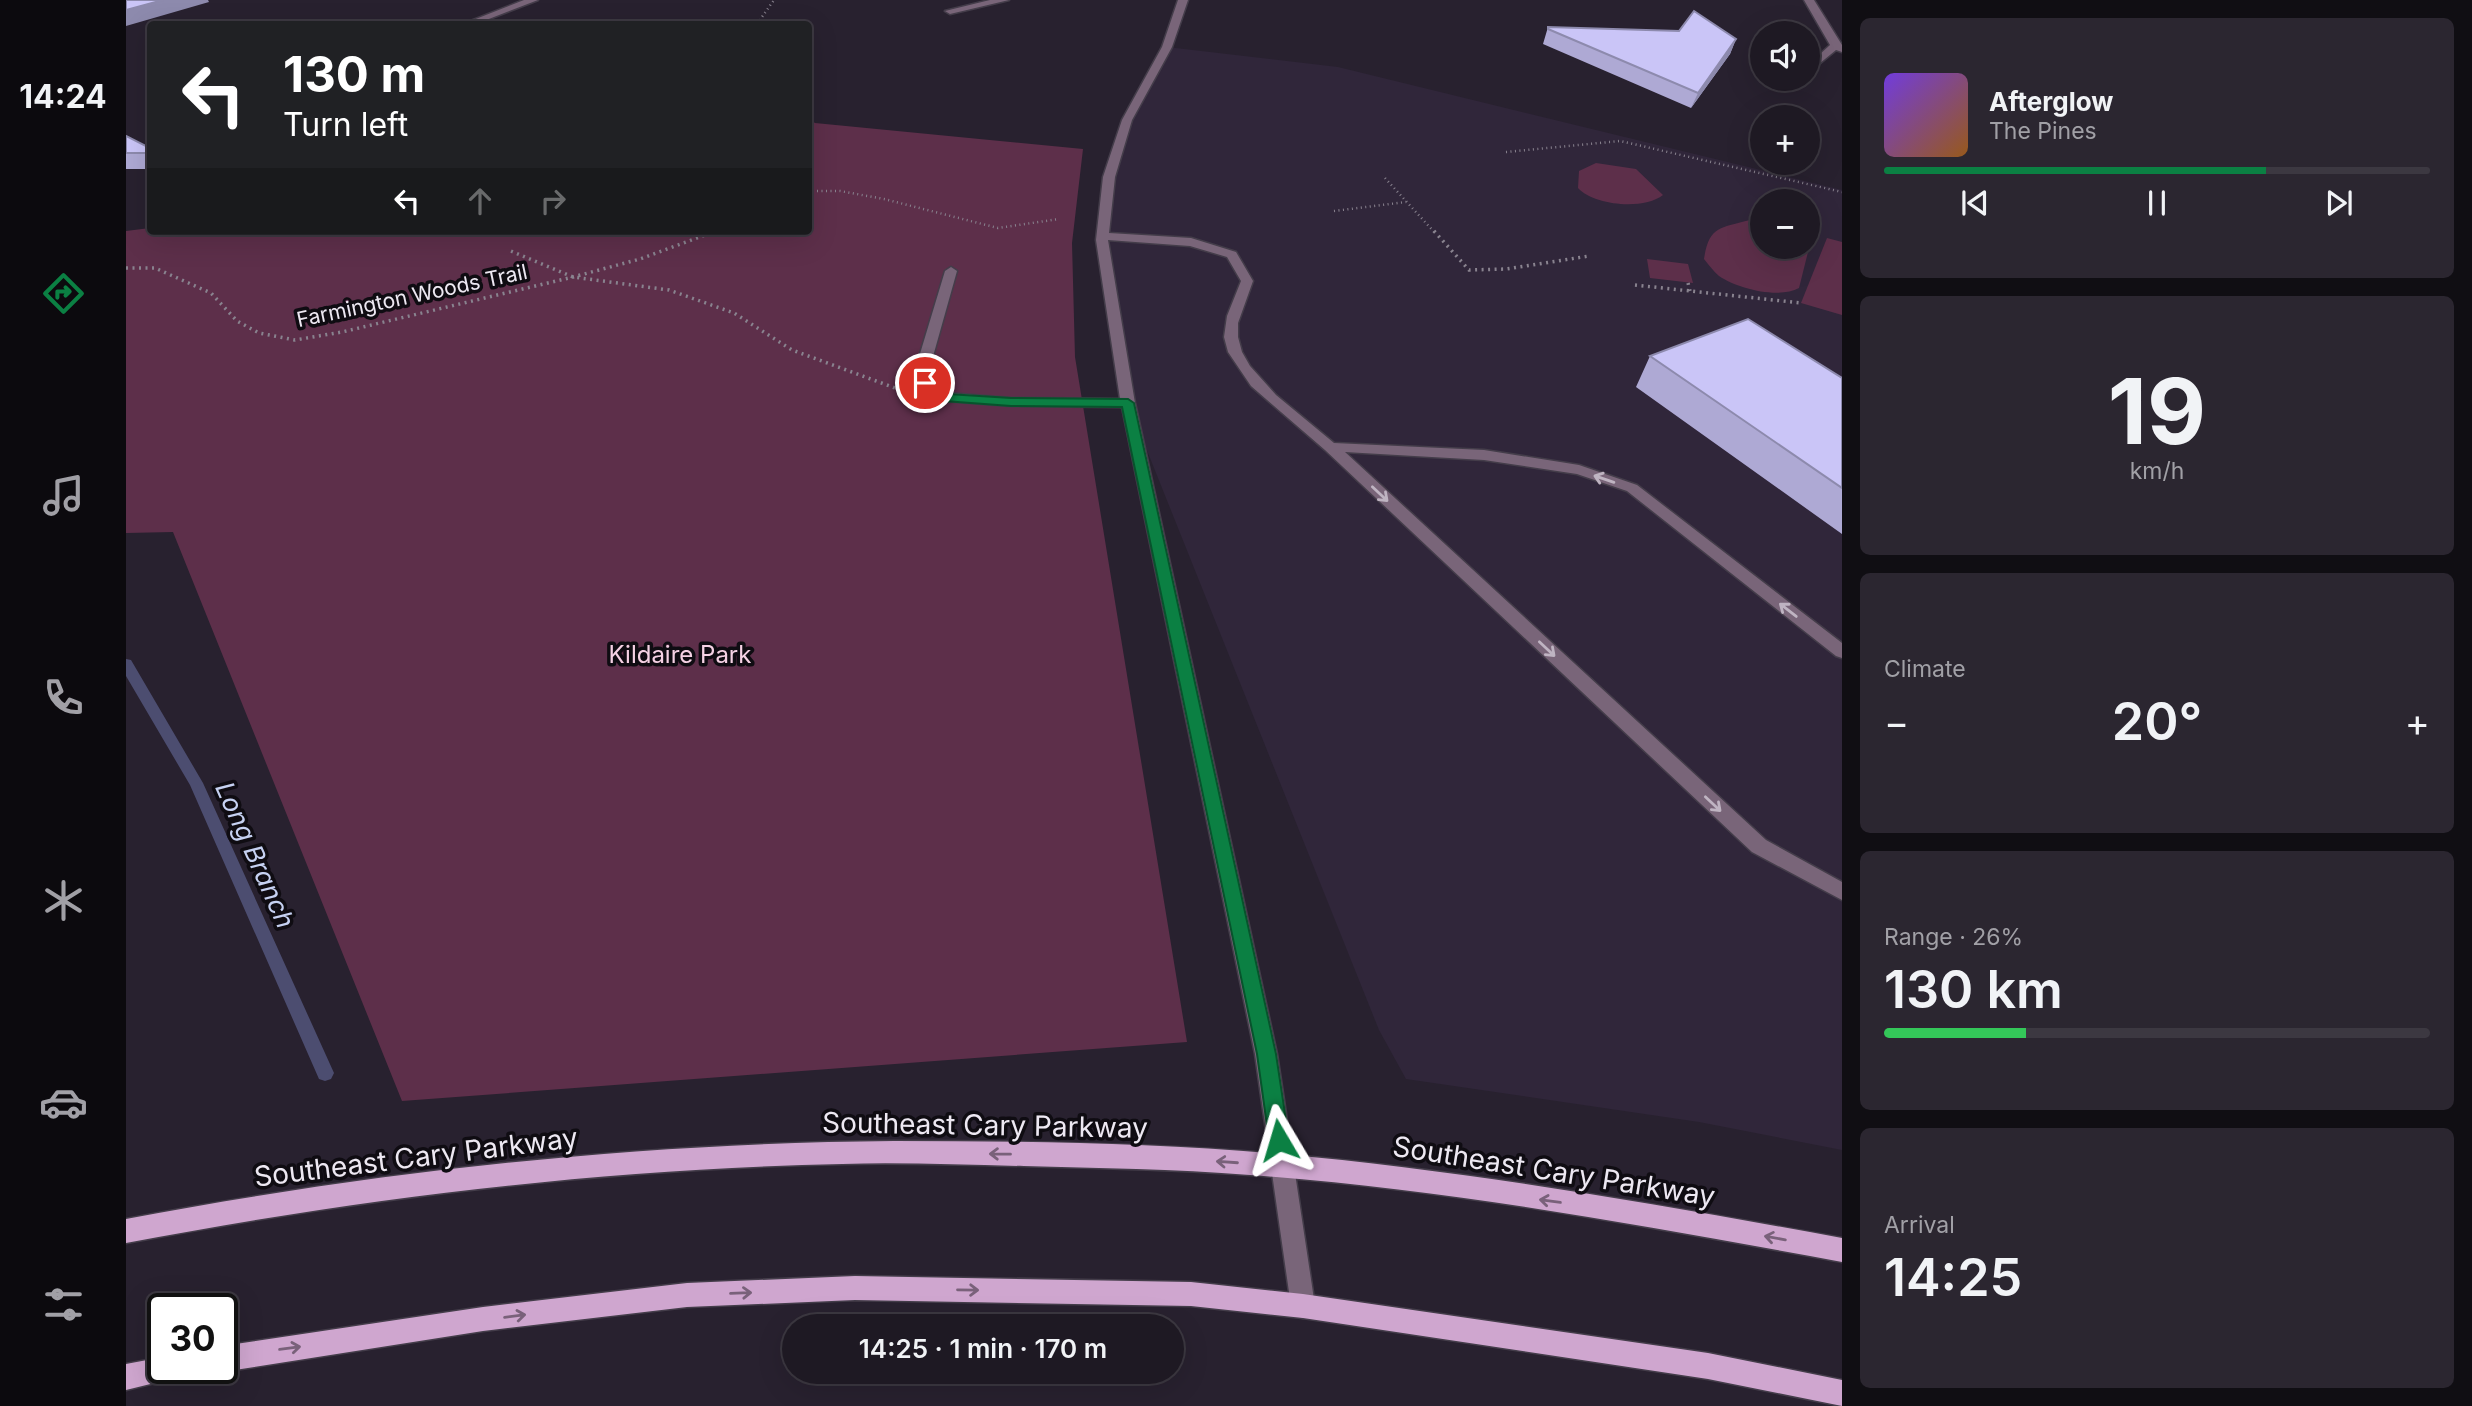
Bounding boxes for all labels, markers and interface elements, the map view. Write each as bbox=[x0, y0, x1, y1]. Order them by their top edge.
map controls bbox=[1750, 21, 1820, 259]
button: sound bbox=[1750, 21, 1820, 91]
text: 130 m bbox=[283, 45, 425, 104]
icon: left bbox=[168, 49, 259, 140]
text: 14:24 bbox=[19, 77, 107, 116]
text: Afterglow bbox=[1989, 86, 2113, 117]
text: Turn left bbox=[283, 105, 408, 144]
button: + bbox=[1750, 105, 1820, 175]
text: The Pines bbox=[1989, 117, 2097, 145]
icon: left bbox=[388, 182, 426, 220]
icon: ahead bbox=[461, 182, 499, 220]
icon: right bbox=[534, 182, 572, 220]
icon: previous bbox=[1956, 184, 1994, 222]
icon: pause bbox=[2138, 184, 2176, 222]
icon: next bbox=[2320, 184, 2358, 222]
button: − bbox=[1750, 189, 1820, 259]
street label: Farmington Woods Trail bbox=[294, 259, 530, 332]
icon: directions bbox=[39, 269, 88, 318]
pin bbox=[895, 353, 955, 413]
text: 19 bbox=[2108, 356, 2206, 466]
icon: arrive bbox=[906, 364, 944, 402]
text: km/h bbox=[2130, 457, 2184, 485]
icon: music bbox=[39, 471, 88, 520]
one-way arrow bbox=[1594, 472, 1616, 484]
one-way arrow bbox=[1371, 485, 1388, 502]
one-way arrow bbox=[1780, 603, 1798, 618]
park label: Kildaire Park bbox=[609, 640, 751, 669]
one-way arrow bbox=[1538, 640, 1555, 657]
text: Climate bbox=[1884, 655, 1966, 683]
icon: phone bbox=[39, 673, 88, 722]
text: 20° bbox=[2112, 690, 2202, 753]
text: − bbox=[1884, 699, 1909, 745]
text: + bbox=[2405, 699, 2430, 745]
water label: Long Branch bbox=[209, 777, 302, 933]
one-way arrow bbox=[1704, 795, 1721, 812]
icon: climate bbox=[39, 876, 88, 925]
text: Range · 26% bbox=[1884, 923, 2023, 951]
text: 130 km bbox=[1884, 958, 2063, 1021]
icon: car bbox=[39, 1078, 88, 1127]
position arrow bbox=[1242, 1103, 1316, 1177]
street label: Southeast Cary Parkway bbox=[822, 1105, 1148, 1145]
street label: Southeast Cary Parkway bbox=[252, 1120, 580, 1194]
street label: Southeast Cary Parkway bbox=[1390, 1129, 1718, 1213]
one-way arrow bbox=[989, 1147, 1012, 1161]
one-way arrow bbox=[1217, 1155, 1239, 1168]
one-way arrow bbox=[1539, 1194, 1562, 1207]
text: Arrival bbox=[1884, 1211, 1955, 1239]
one-way arrow bbox=[1764, 1231, 1787, 1244]
text: 14:25 bbox=[1884, 1246, 2022, 1309]
icon: filters bbox=[39, 1280, 88, 1329]
one-way arrow bbox=[957, 1284, 980, 1297]
one-way arrow bbox=[729, 1287, 752, 1300]
speed limit sign: 30 bbox=[147, 1293, 238, 1384]
one-way arrow bbox=[503, 1309, 526, 1322]
text: 14:25 · 1 min · 170 m bbox=[859, 1333, 1107, 1364]
one-way arrow bbox=[278, 1341, 300, 1354]

